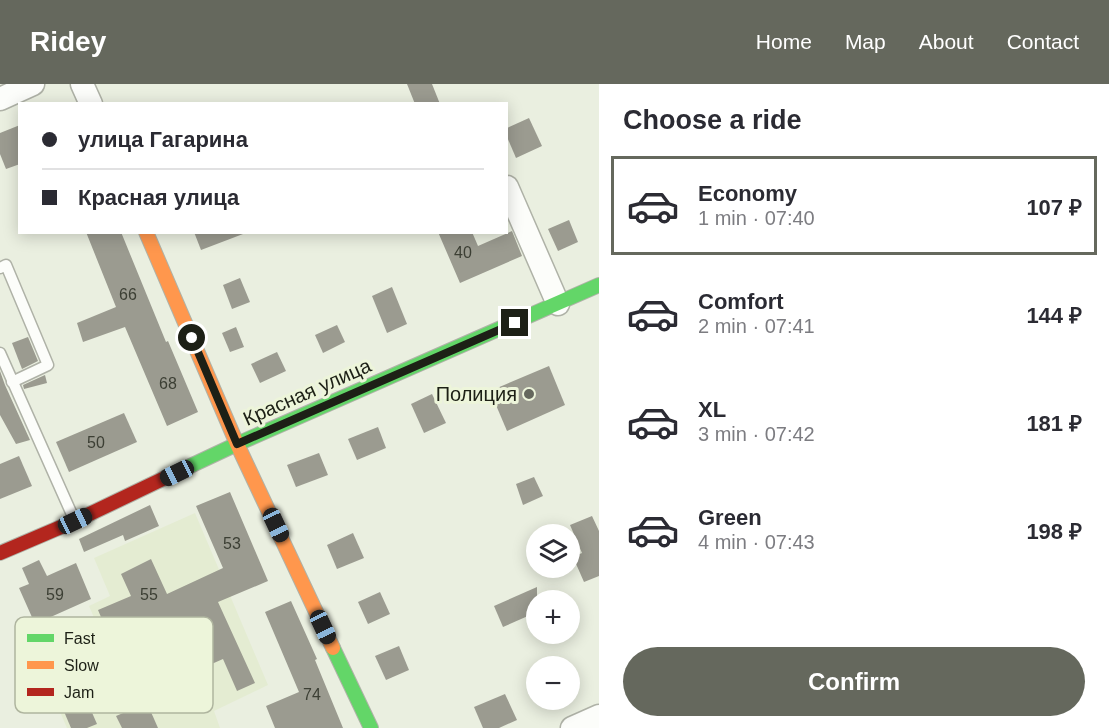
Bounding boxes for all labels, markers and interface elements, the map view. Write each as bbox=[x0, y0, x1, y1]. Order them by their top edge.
text: Ridey bbox=[30, 26, 106, 57]
text: Home bbox=[756, 30, 812, 53]
text: Map bbox=[845, 30, 886, 53]
text: About bbox=[919, 30, 974, 53]
text: Contact bbox=[1007, 30, 1079, 53]
text: Choose a ride bbox=[623, 105, 802, 135]
text: улица Гагарина bbox=[78, 127, 248, 152]
icon: car bbox=[626, 179, 680, 233]
text: Economy bbox=[698, 181, 797, 206]
text: Красная улица bbox=[78, 185, 239, 210]
text: 107 ₽ bbox=[1026, 195, 1082, 220]
text: 1 min · 07:40 bbox=[698, 207, 815, 229]
house number: 40 bbox=[454, 244, 472, 261]
house number: 66 bbox=[119, 286, 137, 303]
icon: car bbox=[626, 287, 680, 341]
text: Comfort bbox=[698, 289, 784, 314]
text: 144 ₽ bbox=[1026, 303, 1082, 328]
route end bbox=[501, 309, 528, 336]
text: 2 min · 07:41 bbox=[698, 315, 815, 337]
route start bbox=[178, 324, 205, 351]
street label: Красная улица bbox=[240, 354, 375, 430]
house number: 68 bbox=[159, 375, 177, 392]
place label: Полиция bbox=[436, 383, 517, 405]
marker: Полиция bbox=[522, 387, 536, 401]
icon: car bbox=[626, 395, 680, 449]
text: XL bbox=[698, 397, 726, 422]
text: 181 ₽ bbox=[1026, 411, 1082, 436]
text: 3 min · 07:42 bbox=[698, 423, 815, 445]
house number: 50 bbox=[87, 434, 105, 451]
car bbox=[157, 457, 197, 489]
icon: car bbox=[626, 503, 680, 557]
car bbox=[55, 505, 95, 537]
car bbox=[260, 505, 292, 545]
text: Green bbox=[698, 505, 762, 530]
text: 198 ₽ bbox=[1026, 519, 1082, 544]
map controls bbox=[526, 524, 580, 710]
button: layers bbox=[526, 524, 580, 578]
text: 4 min · 07:43 bbox=[698, 531, 815, 553]
house number: 53 bbox=[223, 535, 241, 552]
house number: 59 bbox=[46, 586, 64, 603]
house number: 55 bbox=[140, 586, 158, 603]
button: + bbox=[526, 590, 580, 644]
car bbox=[307, 607, 339, 647]
legend bbox=[15, 617, 213, 713]
text: Fast bbox=[64, 630, 96, 647]
button: Confirm bbox=[623, 647, 1085, 716]
button: − bbox=[526, 656, 580, 710]
text: Slow bbox=[64, 657, 99, 674]
text: Jam bbox=[64, 684, 94, 701]
house number: 74 bbox=[303, 686, 321, 703]

